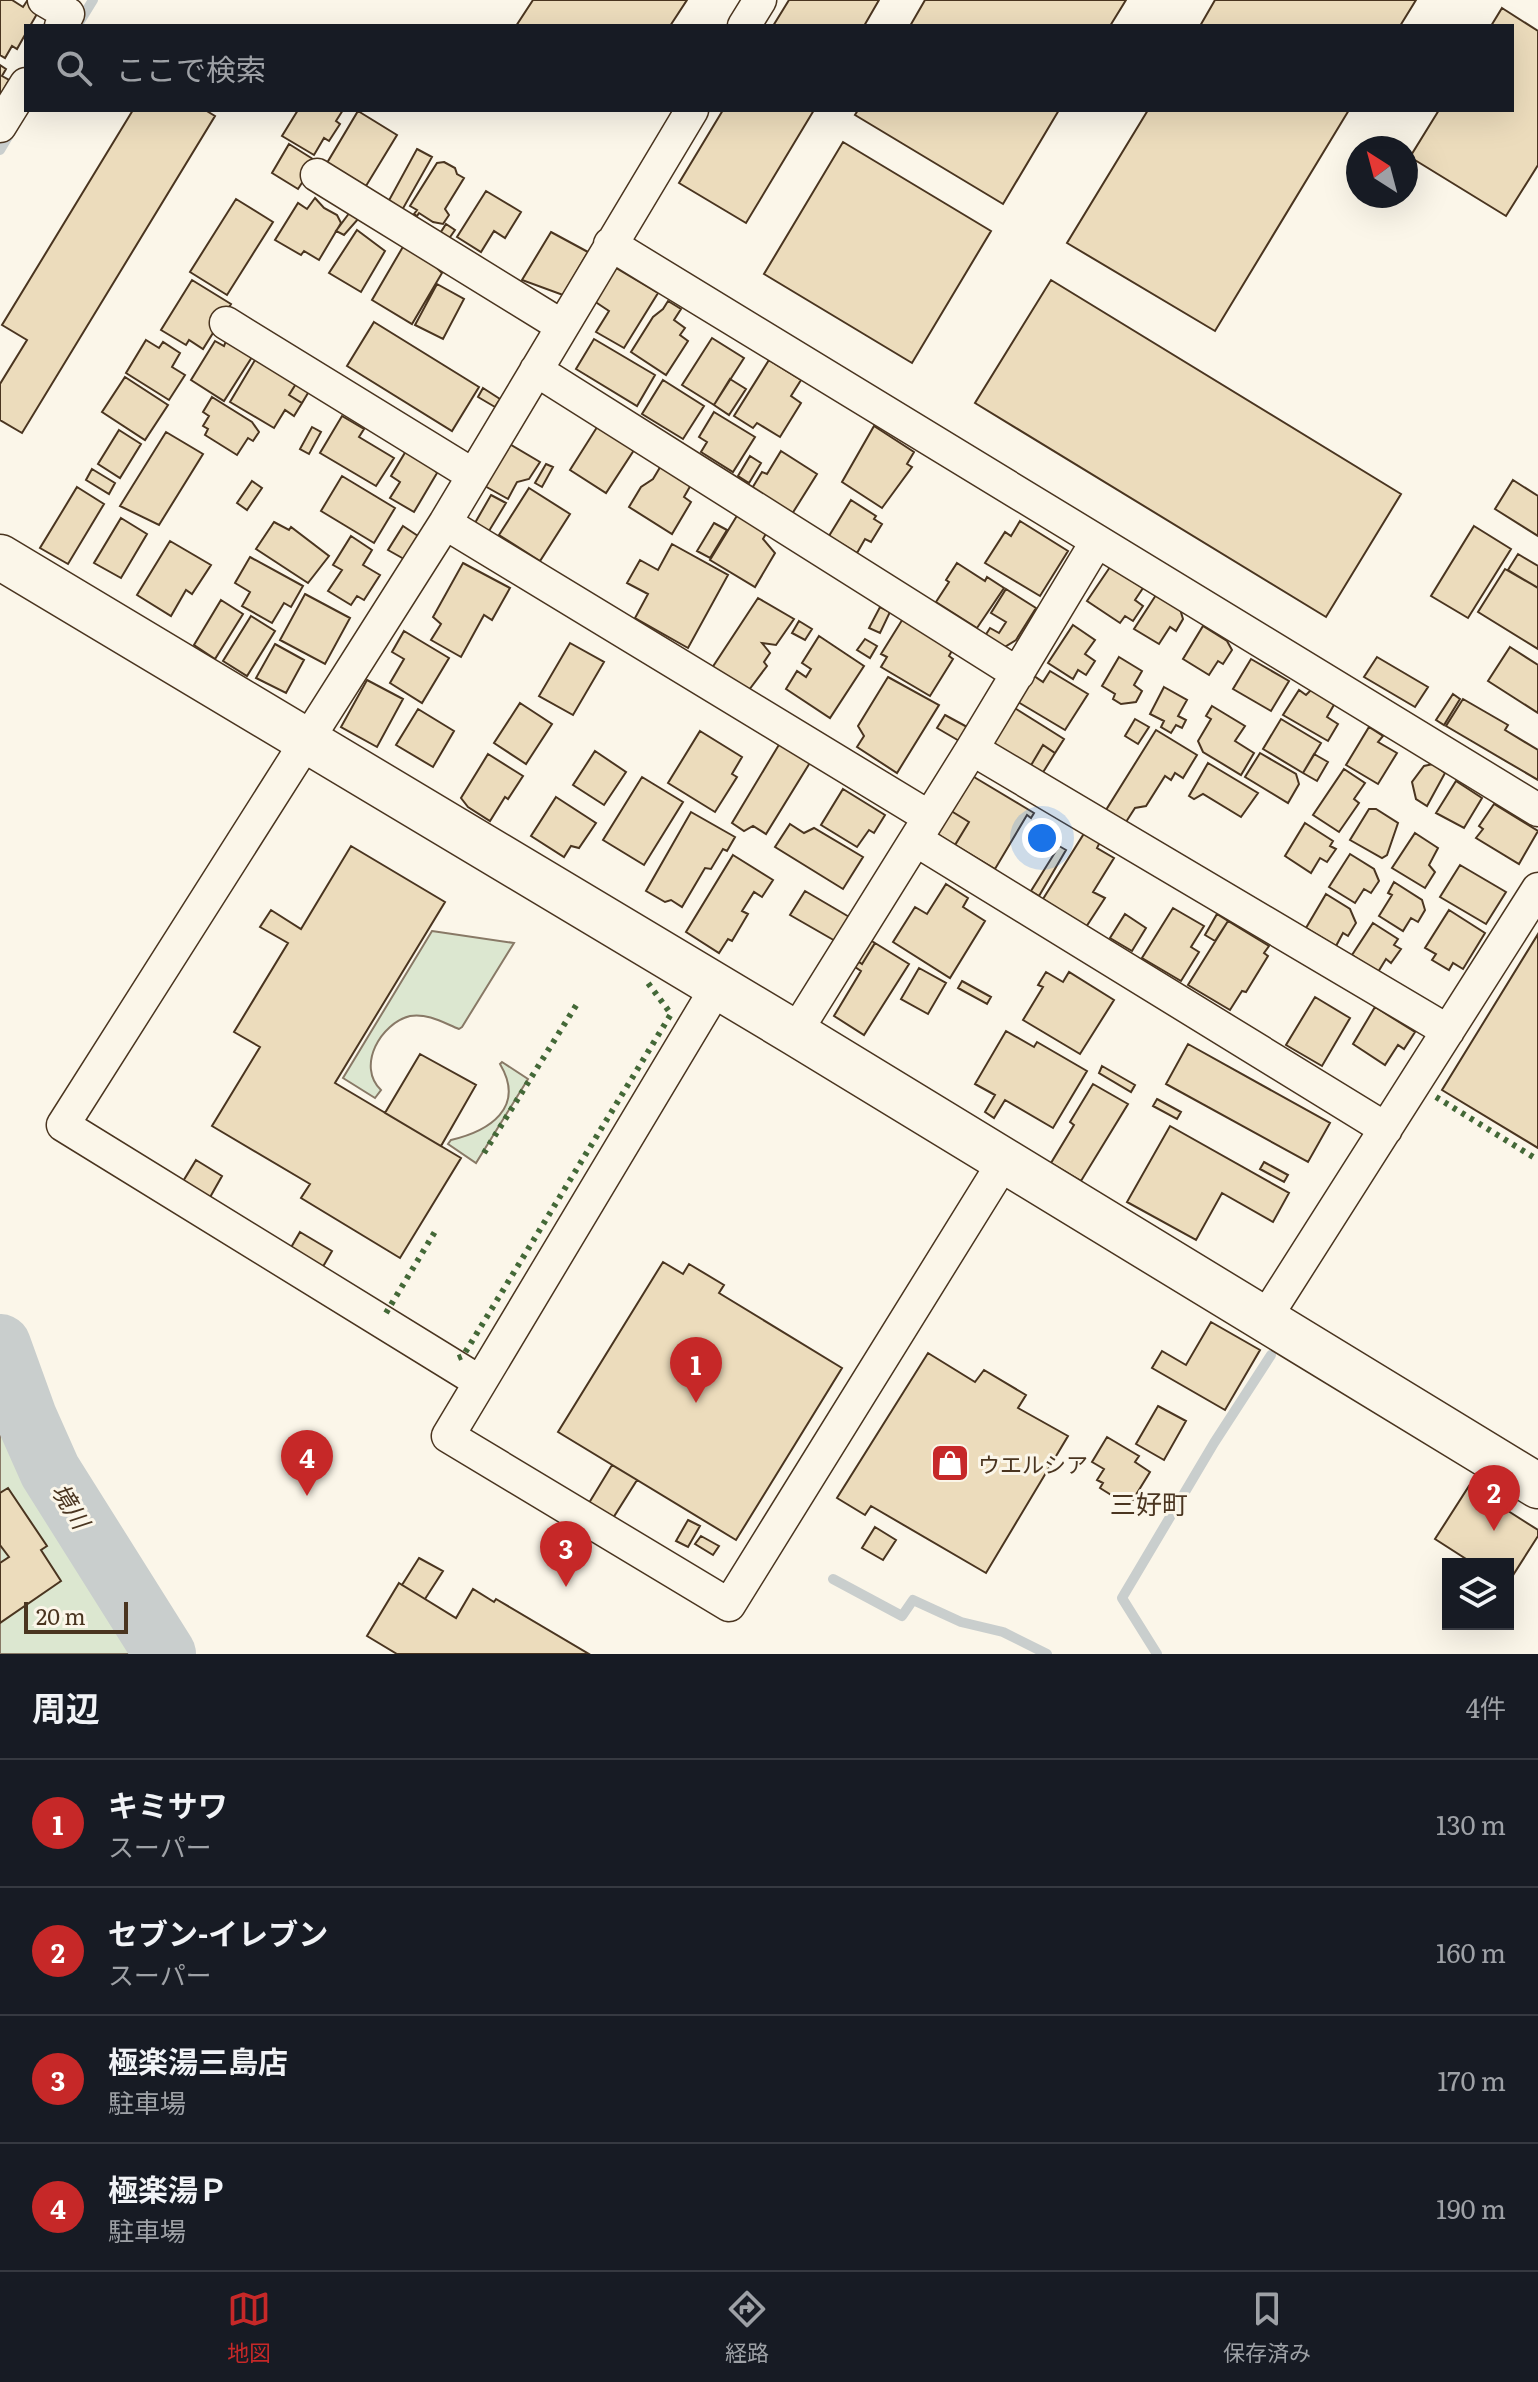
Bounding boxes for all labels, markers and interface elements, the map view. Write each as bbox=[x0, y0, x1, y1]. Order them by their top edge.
search box bbox=[24, 24, 1514, 112]
icon: search bbox=[52, 46, 96, 90]
text: ここで検索 bbox=[116, 46, 266, 90]
north arrow bbox=[1346, 136, 1418, 208]
your location bbox=[1022, 818, 1062, 858]
pin: 1 bbox=[670, 1337, 722, 1403]
pin: 4 bbox=[281, 1430, 333, 1496]
shop icon: ウエルシア bbox=[929, 1442, 971, 1484]
place label: ウエルシア bbox=[978, 1447, 1088, 1480]
pin: 2 bbox=[1468, 1465, 1520, 1531]
water label: 境川 bbox=[44, 1475, 101, 1537]
district label: 三好町 bbox=[1110, 1483, 1188, 1522]
pin: 3 bbox=[540, 1521, 592, 1587]
map controls bbox=[1442, 1558, 1514, 1630]
button: layers bbox=[1442, 1558, 1514, 1630]
scale bar bbox=[24, 1598, 128, 1634]
text: 20 m bbox=[36, 1599, 86, 1632]
text: 周辺 bbox=[32, 1681, 100, 1731]
text: 4件 bbox=[1466, 1687, 1506, 1726]
text: キミサワ bbox=[108, 1782, 228, 1826]
text: 1 bbox=[53, 1804, 63, 1843]
text: 130 m bbox=[1436, 1804, 1506, 1843]
text: スーパー bbox=[108, 1826, 212, 1865]
text: セブン-イレブン bbox=[108, 1910, 328, 1954]
text: 2 bbox=[51, 1932, 65, 1971]
text: 160 m bbox=[1436, 1932, 1506, 1971]
text: スーパー bbox=[108, 1954, 212, 1993]
text: 極楽湯三島店 bbox=[108, 2038, 288, 2082]
text: 3 bbox=[51, 2060, 65, 2099]
text: 170 m bbox=[1438, 2060, 1506, 2099]
text: 駐車場 bbox=[108, 2082, 186, 2121]
text: 極楽湯Ｐ bbox=[108, 2166, 228, 2210]
text: 4 bbox=[50, 2188, 66, 2227]
text: 190 m bbox=[1436, 2188, 1506, 2227]
text: 駐車場 bbox=[108, 2210, 186, 2249]
tab: 地図 bbox=[227, 2287, 271, 2368]
tab: 経路 bbox=[725, 2287, 769, 2368]
tab: 保存済み bbox=[1223, 2287, 1311, 2368]

